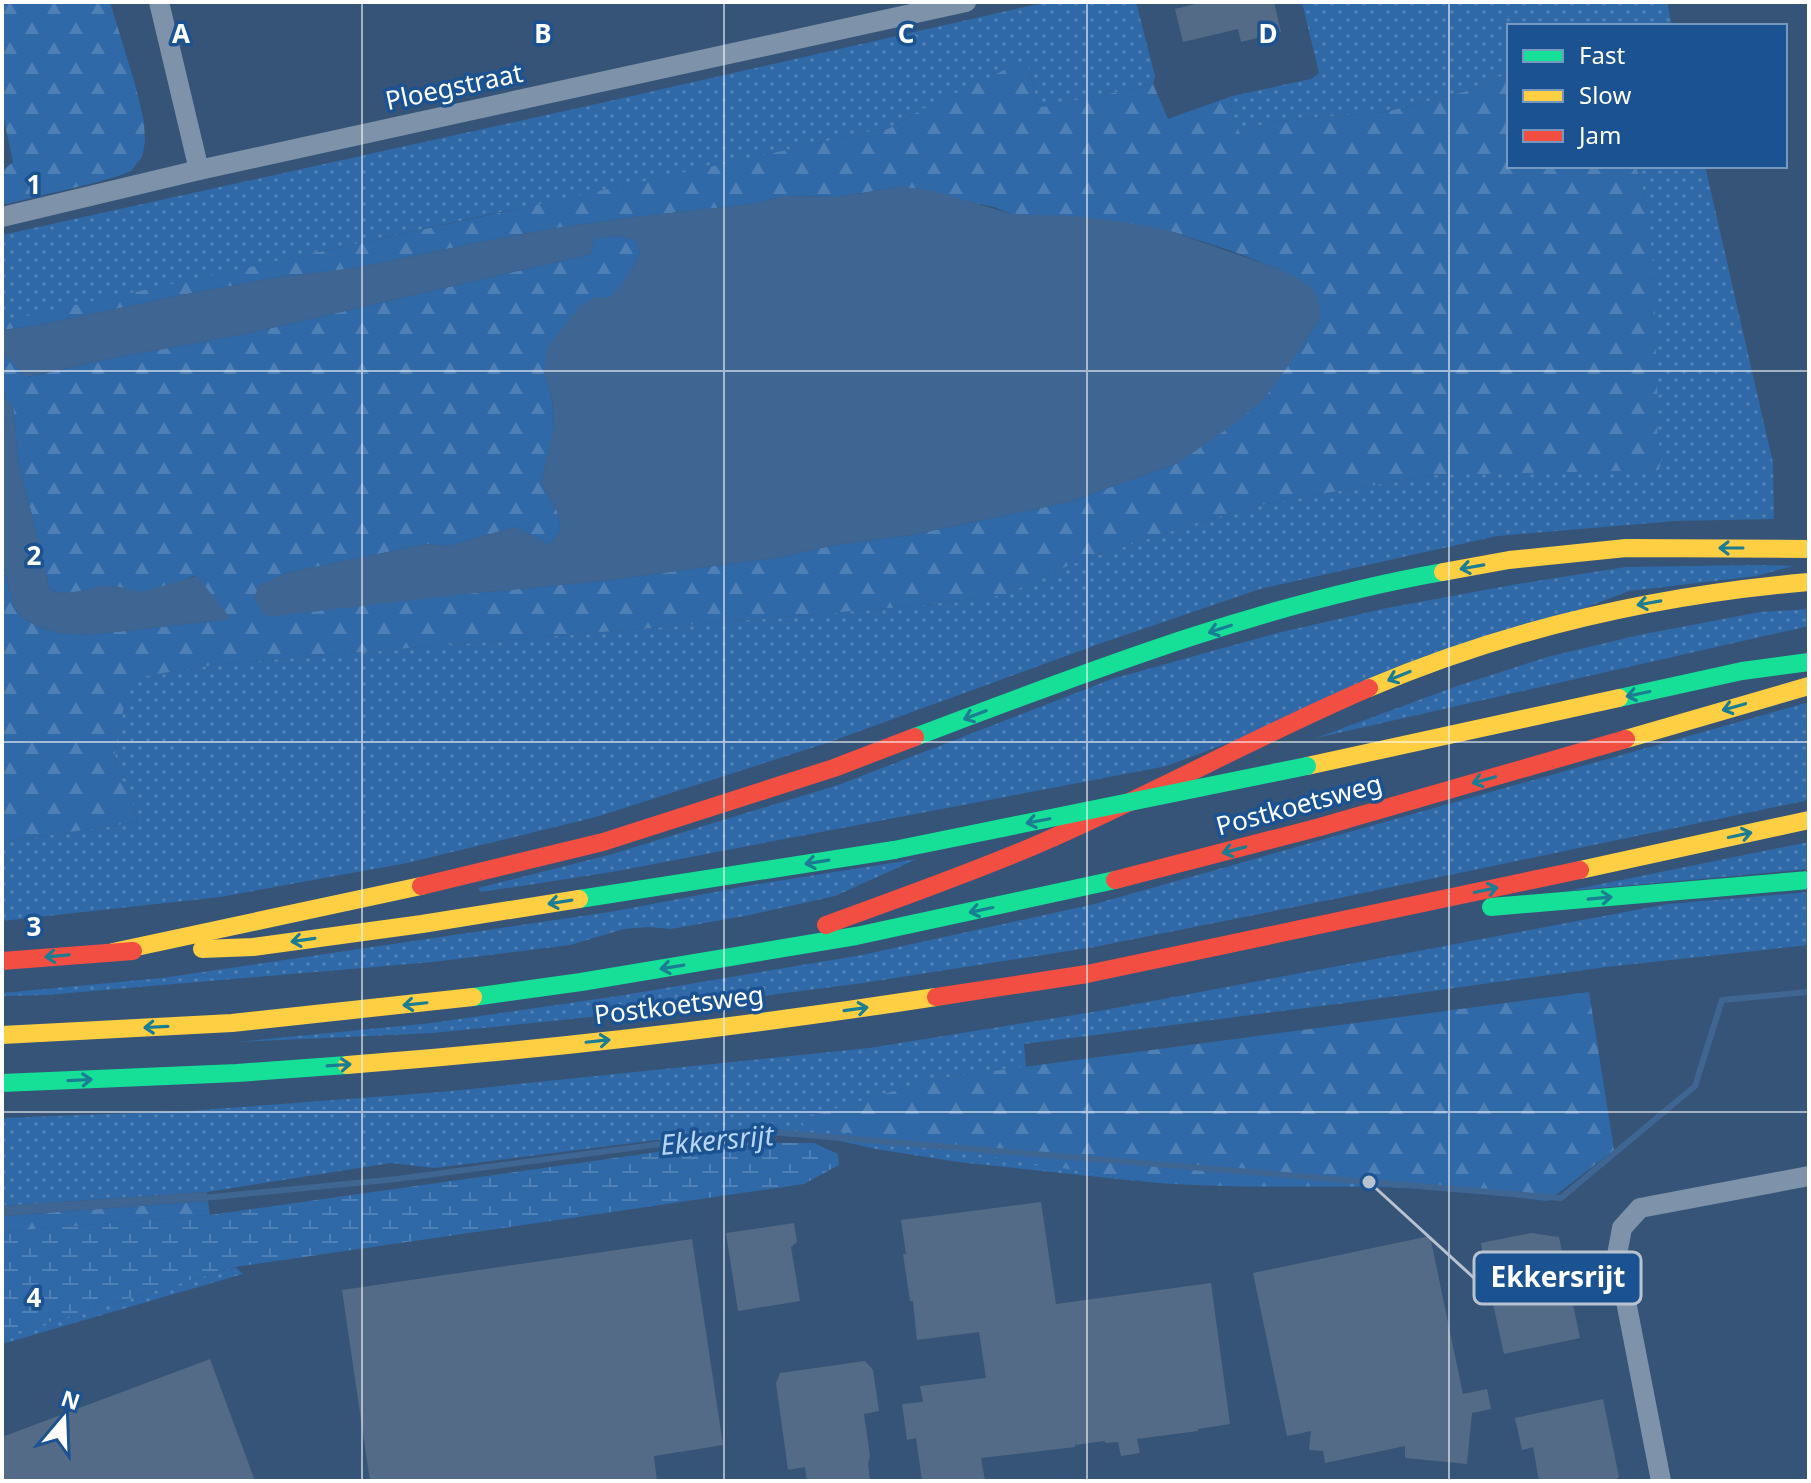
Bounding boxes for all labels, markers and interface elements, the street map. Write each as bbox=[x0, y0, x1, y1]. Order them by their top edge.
text: A bbox=[172, 15, 190, 51]
text: B bbox=[534, 15, 552, 51]
text: C bbox=[898, 15, 914, 51]
text: D bbox=[1258, 15, 1278, 51]
legend bbox=[1507, 24, 1787, 168]
text: Fast bbox=[1579, 38, 1625, 71]
street label: Ploegstraat bbox=[382, 54, 526, 118]
text: Slow bbox=[1579, 78, 1631, 111]
text: Jam bbox=[1577, 118, 1621, 151]
text: 1 bbox=[27, 166, 41, 202]
text: 2 bbox=[27, 537, 42, 573]
one-way arrow bbox=[1718, 540, 1745, 556]
one-way arrow bbox=[1460, 560, 1485, 575]
one-way arrow bbox=[1636, 596, 1662, 611]
one-way arrow bbox=[1208, 623, 1233, 637]
one-way arrow bbox=[1388, 670, 1412, 684]
one-way arrow bbox=[1626, 687, 1652, 702]
one-way arrow bbox=[1722, 701, 1748, 716]
one-way arrow bbox=[963, 709, 988, 723]
street label: Postkoetsweg bbox=[1212, 765, 1386, 843]
one-way arrow bbox=[1472, 773, 1498, 788]
one-way arrow bbox=[1026, 814, 1051, 829]
one-way arrow bbox=[1726, 827, 1752, 842]
one-way arrow bbox=[1222, 843, 1247, 858]
one-way arrow bbox=[805, 855, 830, 870]
one-way arrow bbox=[1472, 882, 1498, 897]
one-way arrow bbox=[1586, 890, 1613, 905]
one-way arrow bbox=[548, 895, 574, 910]
one-way arrow bbox=[969, 903, 994, 918]
text: 3 bbox=[27, 908, 41, 944]
one-way arrow bbox=[291, 933, 316, 948]
one-way arrow bbox=[44, 949, 71, 964]
one-way arrow bbox=[660, 960, 686, 975]
street label: Postkoetsweg bbox=[592, 976, 766, 1032]
one-way arrow bbox=[402, 996, 429, 1011]
one-way arrow bbox=[843, 1001, 868, 1016]
one-way arrow bbox=[143, 1020, 170, 1035]
one-way arrow bbox=[584, 1033, 611, 1048]
one-way arrow bbox=[326, 1057, 352, 1072]
one-way arrow bbox=[66, 1072, 93, 1087]
water label: Ekkersrijt bbox=[659, 1115, 777, 1163]
callout: Ekkersrijt bbox=[1474, 1252, 1641, 1304]
text: Ekkersrijt bbox=[1490, 1257, 1626, 1295]
text: 4 bbox=[27, 1279, 42, 1315]
north arrow bbox=[24, 1379, 104, 1459]
text: N bbox=[57, 1382, 84, 1416]

